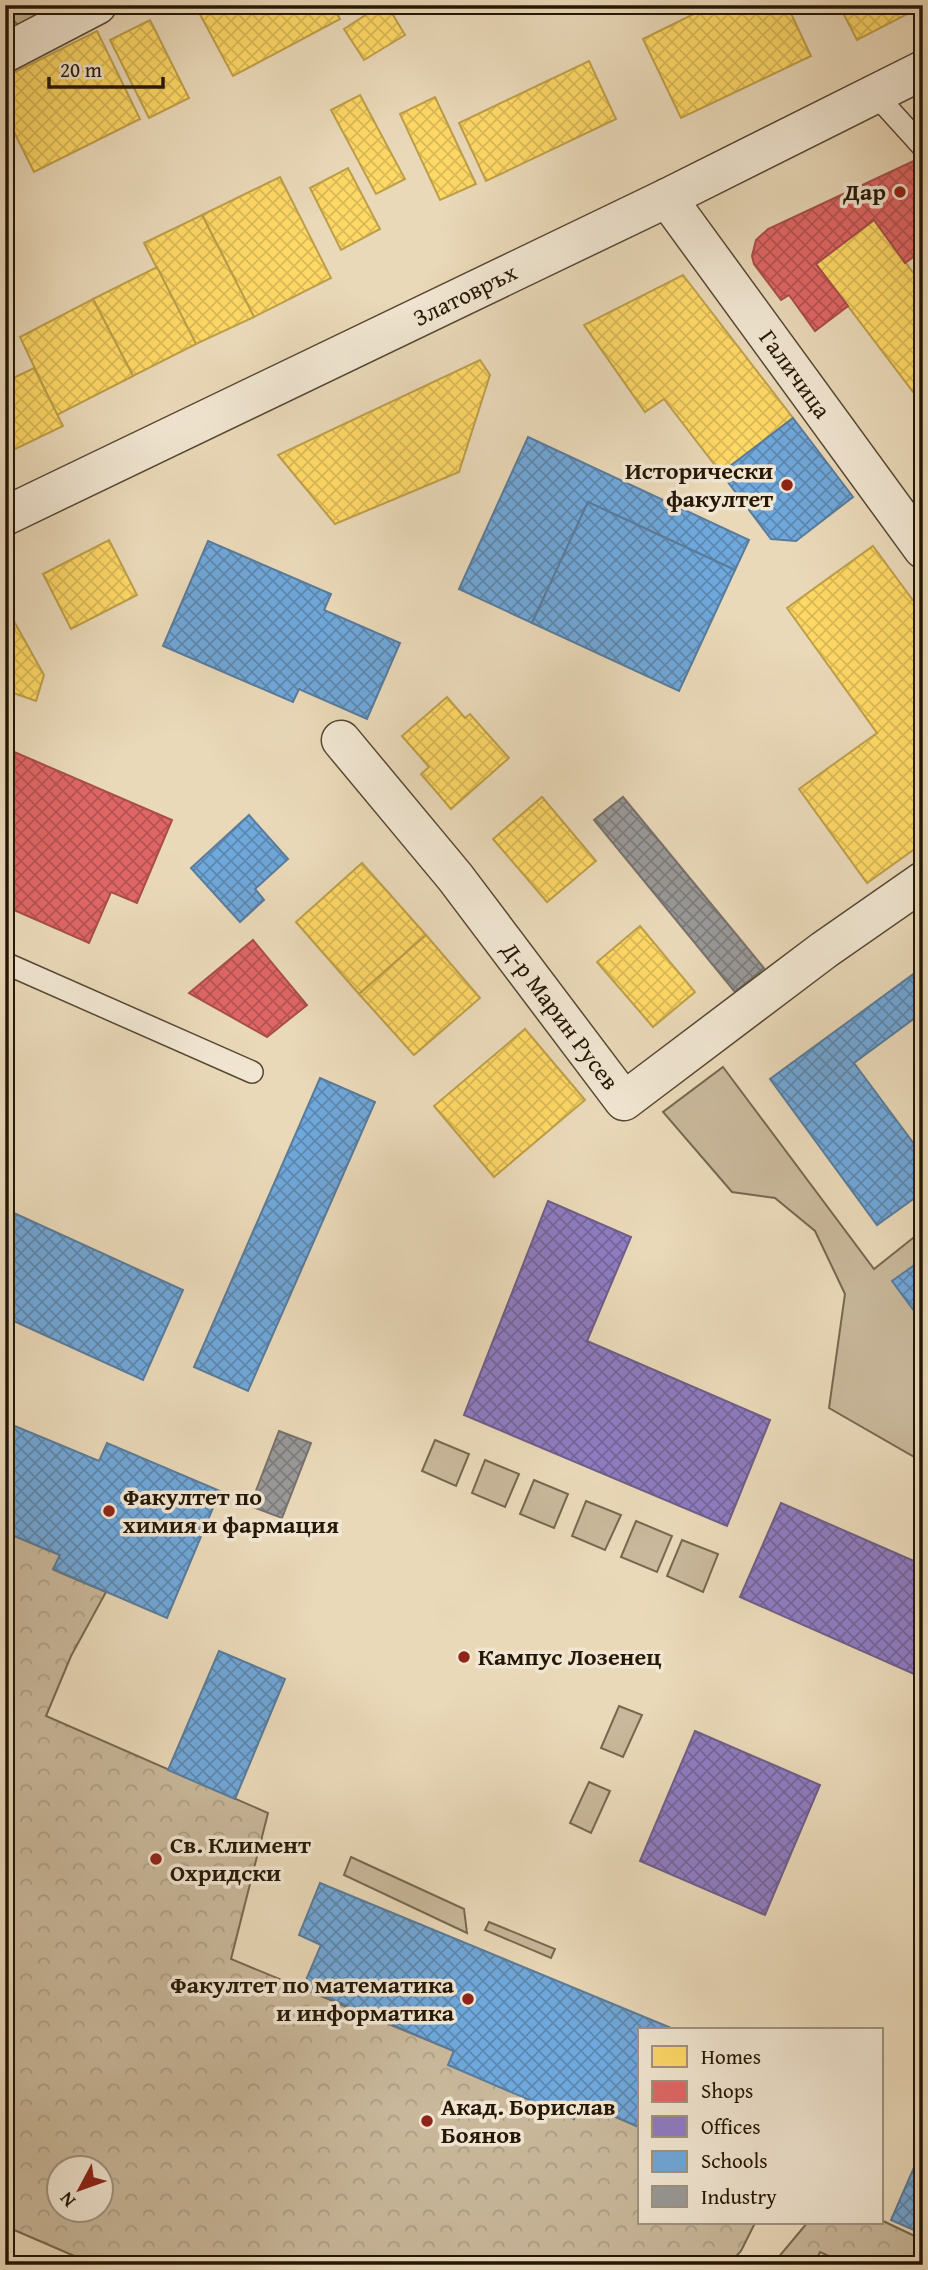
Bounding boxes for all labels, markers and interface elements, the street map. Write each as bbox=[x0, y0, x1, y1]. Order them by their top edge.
scale bar bbox=[49, 46, 163, 90]
text: 20 m bbox=[60, 54, 102, 85]
place label: Дар bbox=[842, 174, 886, 209]
marker: Дар bbox=[892, 184, 908, 200]
street label: Златовръх bbox=[407, 254, 523, 335]
street label: Галичица bbox=[751, 322, 840, 426]
place label: Исторически факултет bbox=[625, 453, 773, 516]
marker: Исторически факултет bbox=[779, 477, 795, 493]
street label: Д-р Марин Русев bbox=[492, 934, 628, 1097]
place label: Факултет по химия и фармация bbox=[123, 1479, 339, 1542]
marker: Факултет по химия и фармация bbox=[101, 1503, 117, 1519]
place label: Кампус Лозенец bbox=[478, 1639, 662, 1674]
marker: Кампус Лозенец bbox=[456, 1649, 472, 1665]
place label: Св. Климент Охридски bbox=[170, 1827, 311, 1890]
marker: Св. Климент Охридски bbox=[148, 1851, 164, 1867]
place label: Факултет по математика и информатика bbox=[170, 1967, 455, 2030]
marker: Факултет по математика и информатика bbox=[460, 1991, 476, 2007]
legend bbox=[638, 2028, 883, 2224]
text: Homes bbox=[701, 2041, 761, 2072]
text: Shops bbox=[701, 2075, 753, 2106]
place label: Акад. Борислав Боянов bbox=[441, 2089, 616, 2152]
text: Offices bbox=[701, 2111, 761, 2142]
marker: Акад. Борислав Боянов bbox=[419, 2113, 435, 2129]
text: Schools bbox=[701, 2145, 768, 2176]
north arrow bbox=[46, 2154, 116, 2224]
text: Industry bbox=[701, 2181, 777, 2212]
text: N bbox=[52, 2186, 82, 2214]

